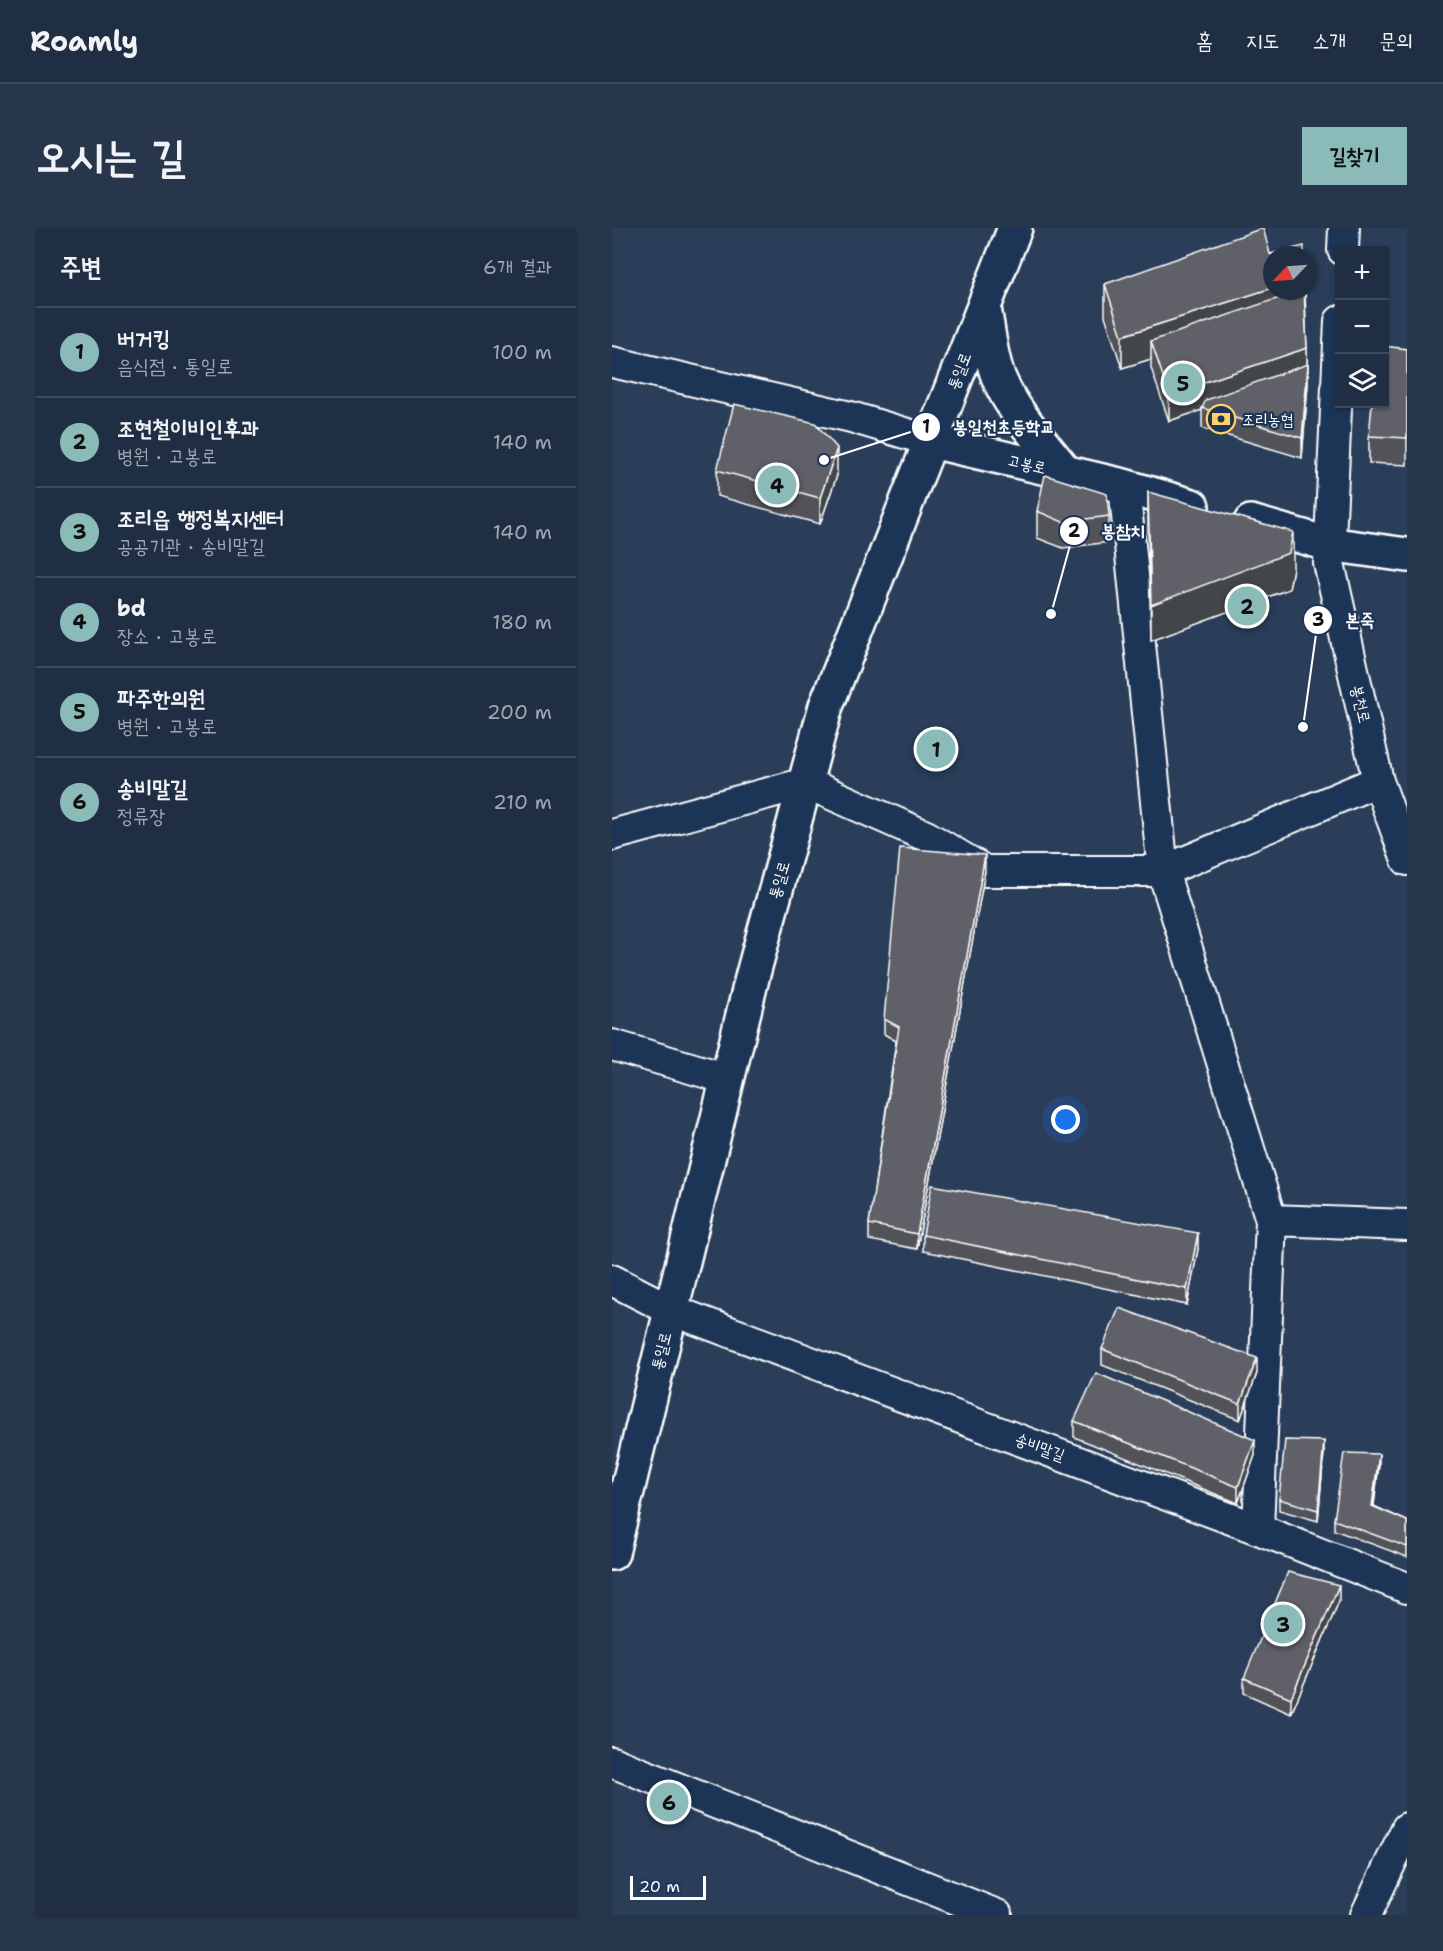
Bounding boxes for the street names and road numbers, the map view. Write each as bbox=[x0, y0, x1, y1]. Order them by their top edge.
street label: 통일로 bbox=[942, 349, 976, 393]
street label: 고봉로 bbox=[1006, 449, 1048, 479]
street label: 봉천로 bbox=[1346, 683, 1376, 725]
street label: 통일로 bbox=[764, 859, 794, 901]
street label: 통일로 bbox=[646, 1330, 676, 1372]
street label: 송비말길 bbox=[1012, 1428, 1068, 1466]

